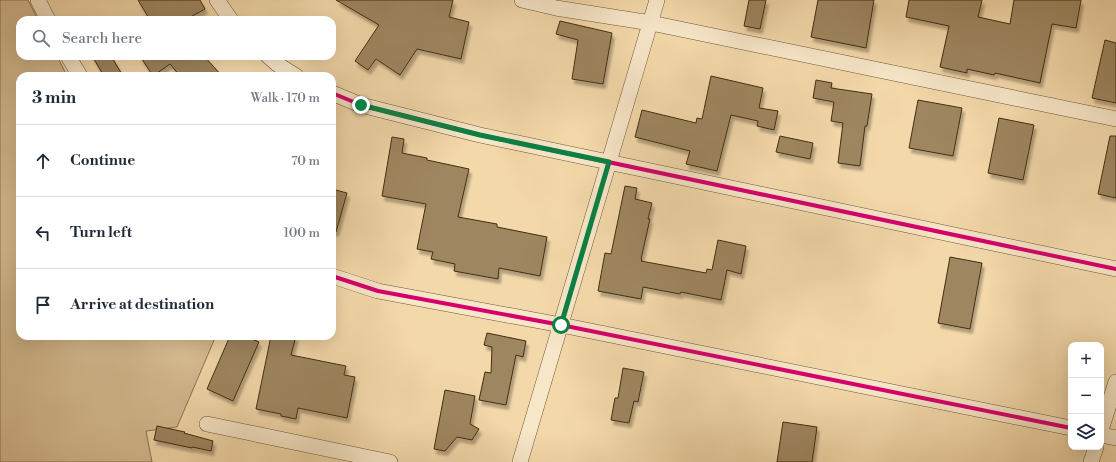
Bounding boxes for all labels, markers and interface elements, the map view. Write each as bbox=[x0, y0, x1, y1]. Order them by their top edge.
search box bbox=[16, 16, 336, 60]
icon: search bbox=[30, 27, 52, 49]
text: Search here bbox=[62, 29, 142, 48]
text: 3 min bbox=[32, 87, 76, 109]
text: Walk · 170 m bbox=[250, 90, 320, 106]
route end bbox=[352, 96, 370, 114]
icon: ahead bbox=[32, 150, 54, 172]
text: Continue bbox=[70, 151, 135, 170]
text: 70 m bbox=[291, 153, 320, 169]
icon: left bbox=[32, 222, 54, 244]
text: Turn left bbox=[70, 223, 132, 242]
text: 100 m bbox=[284, 225, 320, 241]
icon: arrive bbox=[32, 294, 54, 316]
text: Arrive at destination bbox=[70, 295, 214, 314]
route start bbox=[552, 316, 570, 334]
map controls bbox=[1068, 342, 1104, 450]
button: + bbox=[1068, 342, 1104, 378]
button: − bbox=[1068, 378, 1104, 414]
button: layers bbox=[1068, 414, 1104, 450]

